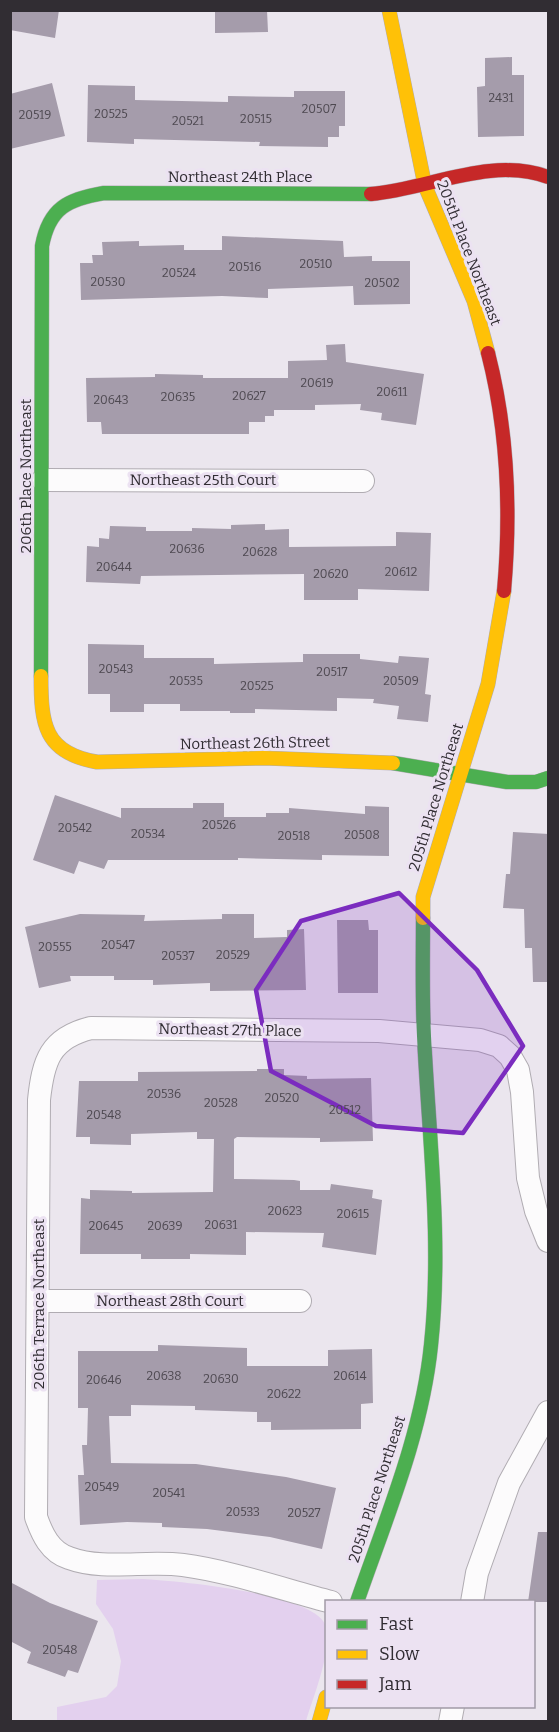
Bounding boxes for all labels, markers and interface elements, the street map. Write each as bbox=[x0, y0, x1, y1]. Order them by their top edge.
house number: 2431 bbox=[488, 91, 514, 105]
house number: 20507 bbox=[302, 102, 336, 116]
house number: 20525 bbox=[94, 107, 128, 121]
house number: 20519 bbox=[19, 108, 51, 122]
house number: 20515 bbox=[240, 112, 272, 126]
house number: 20521 bbox=[172, 114, 204, 128]
street label: Northeast 24th Place bbox=[168, 168, 312, 186]
street label: 205th Place Northeast bbox=[433, 178, 505, 328]
house number: 20510 bbox=[299, 257, 333, 271]
house number: 20516 bbox=[229, 260, 261, 274]
house number: 20524 bbox=[162, 266, 196, 280]
house number: 20530 bbox=[91, 275, 125, 289]
house number: 20502 bbox=[365, 276, 399, 290]
house number: 20619 bbox=[300, 376, 334, 390]
house number: 20611 bbox=[377, 385, 408, 399]
house number: 20627 bbox=[232, 389, 266, 403]
house number: 20635 bbox=[161, 390, 195, 404]
house number: 20643 bbox=[93, 393, 129, 407]
street label: 206th Place Northeast bbox=[17, 398, 35, 553]
street label: Northeast 25th Court bbox=[130, 471, 277, 489]
house number: 20636 bbox=[170, 542, 205, 556]
house number: 20628 bbox=[243, 545, 277, 559]
house number: 20644 bbox=[96, 560, 132, 574]
house number: 20612 bbox=[385, 565, 417, 579]
house number: 20620 bbox=[313, 567, 349, 581]
house number: 20543 bbox=[99, 662, 133, 676]
house number: 20517 bbox=[316, 665, 348, 679]
house number: 20535 bbox=[169, 674, 203, 688]
house number: 20509 bbox=[383, 674, 419, 688]
house number: 20525 bbox=[240, 679, 274, 693]
street label: 205th Place Northeast bbox=[405, 720, 467, 873]
street label: Northeast 26th Street bbox=[180, 733, 331, 753]
house number: 20526 bbox=[202, 818, 236, 832]
house number: 20542 bbox=[58, 821, 92, 835]
house number: 20534 bbox=[131, 827, 165, 841]
house number: 20508 bbox=[344, 828, 380, 842]
house number: 20518 bbox=[278, 829, 310, 843]
house number: 20547 bbox=[101, 938, 135, 952]
house number: 20555 bbox=[38, 940, 72, 954]
house number: 20529 bbox=[216, 948, 250, 962]
house number: 20537 bbox=[161, 949, 195, 963]
street label: Northeast 27th Place bbox=[158, 1020, 302, 1040]
house number: 20536 bbox=[147, 1087, 181, 1101]
house number: 20520 bbox=[265, 1091, 299, 1105]
house number: 20528 bbox=[204, 1096, 238, 1110]
house number: 20512 bbox=[329, 1103, 361, 1117]
house number: 20548 bbox=[87, 1108, 121, 1122]
house number: 20623 bbox=[268, 1204, 302, 1218]
house number: 20615 bbox=[337, 1207, 369, 1221]
street label: 206th Terrace Northeast bbox=[30, 1218, 48, 1389]
house number: 20631 bbox=[205, 1218, 238, 1232]
house number: 20645 bbox=[89, 1219, 123, 1233]
house number: 20639 bbox=[148, 1219, 182, 1233]
street label: Northeast 28th Court bbox=[96, 1292, 244, 1310]
house number: 20638 bbox=[146, 1369, 182, 1383]
house number: 20614 bbox=[333, 1369, 367, 1383]
house number: 20630 bbox=[203, 1372, 239, 1386]
house number: 20646 bbox=[86, 1373, 122, 1387]
house number: 20622 bbox=[267, 1387, 301, 1401]
street label: 205th Place Northeast bbox=[345, 1413, 409, 1565]
house number: 20549 bbox=[85, 1480, 119, 1494]
house number: 20541 bbox=[153, 1486, 185, 1500]
house number: 20533 bbox=[226, 1505, 260, 1519]
house number: 20527 bbox=[288, 1506, 320, 1520]
legend bbox=[325, 1600, 535, 1708]
text: Fast bbox=[379, 1613, 414, 1635]
house number: 20548 bbox=[43, 1643, 77, 1657]
text: Slow bbox=[379, 1643, 420, 1665]
text: Jam bbox=[378, 1673, 412, 1695]

